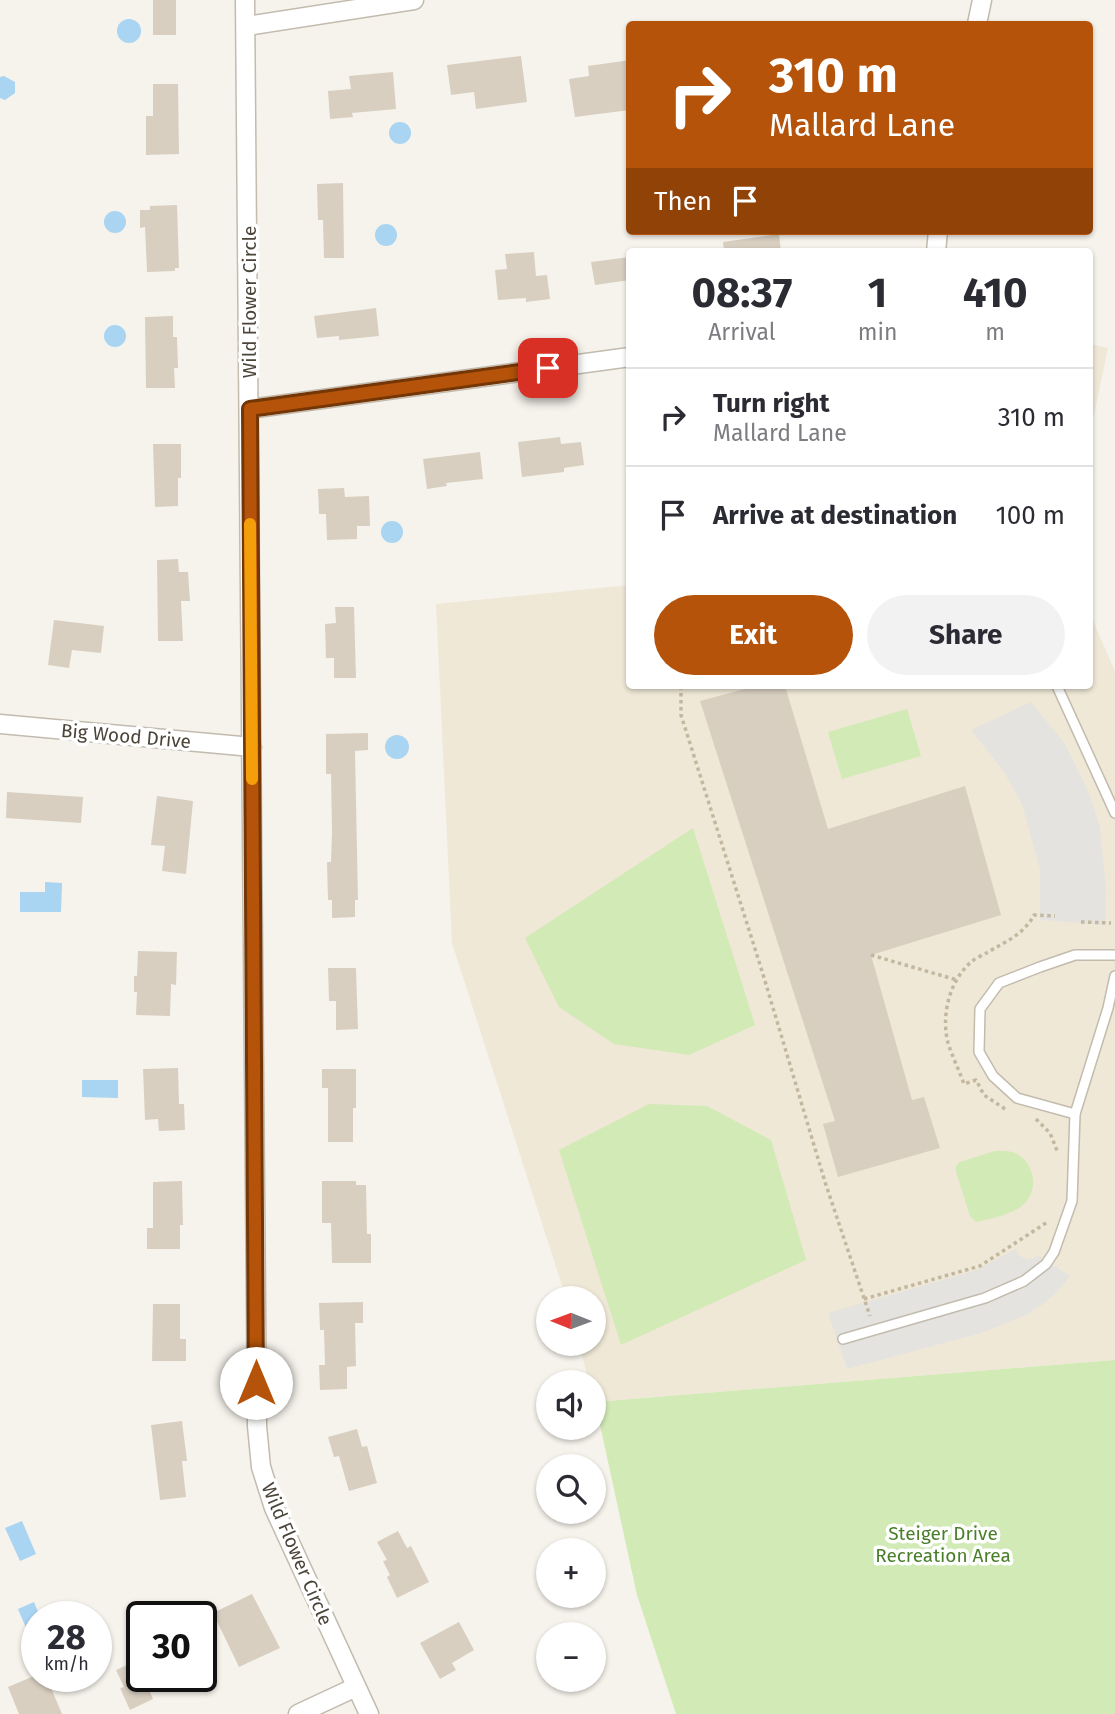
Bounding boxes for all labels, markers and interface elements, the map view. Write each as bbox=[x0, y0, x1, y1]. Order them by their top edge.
text: 310 m bbox=[769, 46, 898, 105]
icon: right bbox=[654, 49, 745, 140]
text: Mallard Lane bbox=[769, 106, 955, 144]
icon: arrive bbox=[726, 182, 764, 220]
text: Then bbox=[654, 186, 712, 217]
street label: Wild Flower Circle bbox=[238, 226, 261, 378]
text: 08:37 bbox=[691, 268, 792, 318]
text: 1 bbox=[868, 268, 887, 318]
text: 410 bbox=[963, 268, 1028, 318]
text: Arrival bbox=[708, 318, 776, 346]
text: min bbox=[858, 318, 897, 346]
text: m bbox=[985, 318, 1005, 346]
pin bbox=[518, 338, 578, 398]
icon: arrive bbox=[529, 349, 567, 387]
text: Turn right bbox=[713, 388, 830, 419]
icon: right bbox=[654, 398, 692, 436]
text: 310 m bbox=[998, 402, 1065, 433]
text: Mallard Lane bbox=[713, 419, 847, 447]
icon: arrive bbox=[654, 496, 692, 534]
text: Arrive at destination bbox=[713, 500, 957, 531]
text: 100 m bbox=[996, 500, 1065, 531]
button: Exit bbox=[654, 595, 853, 675]
button: Share bbox=[867, 595, 1065, 675]
street label: Big Wood Drive bbox=[60, 719, 192, 753]
north arrow bbox=[536, 1286, 606, 1356]
map controls bbox=[536, 1286, 606, 1692]
position arrow bbox=[219, 1346, 293, 1420]
button: sound bbox=[536, 1370, 606, 1440]
button: search bbox=[536, 1454, 606, 1524]
street label: Wild Flower Circle bbox=[257, 1479, 337, 1629]
park label: Steiger Drive Recreation Area bbox=[875, 1522, 1011, 1567]
button: + bbox=[536, 1538, 606, 1608]
speed limit sign: 30 bbox=[126, 1601, 217, 1692]
text: 28 bbox=[47, 1616, 86, 1658]
button: − bbox=[536, 1622, 606, 1692]
text: km/h bbox=[44, 1653, 89, 1675]

